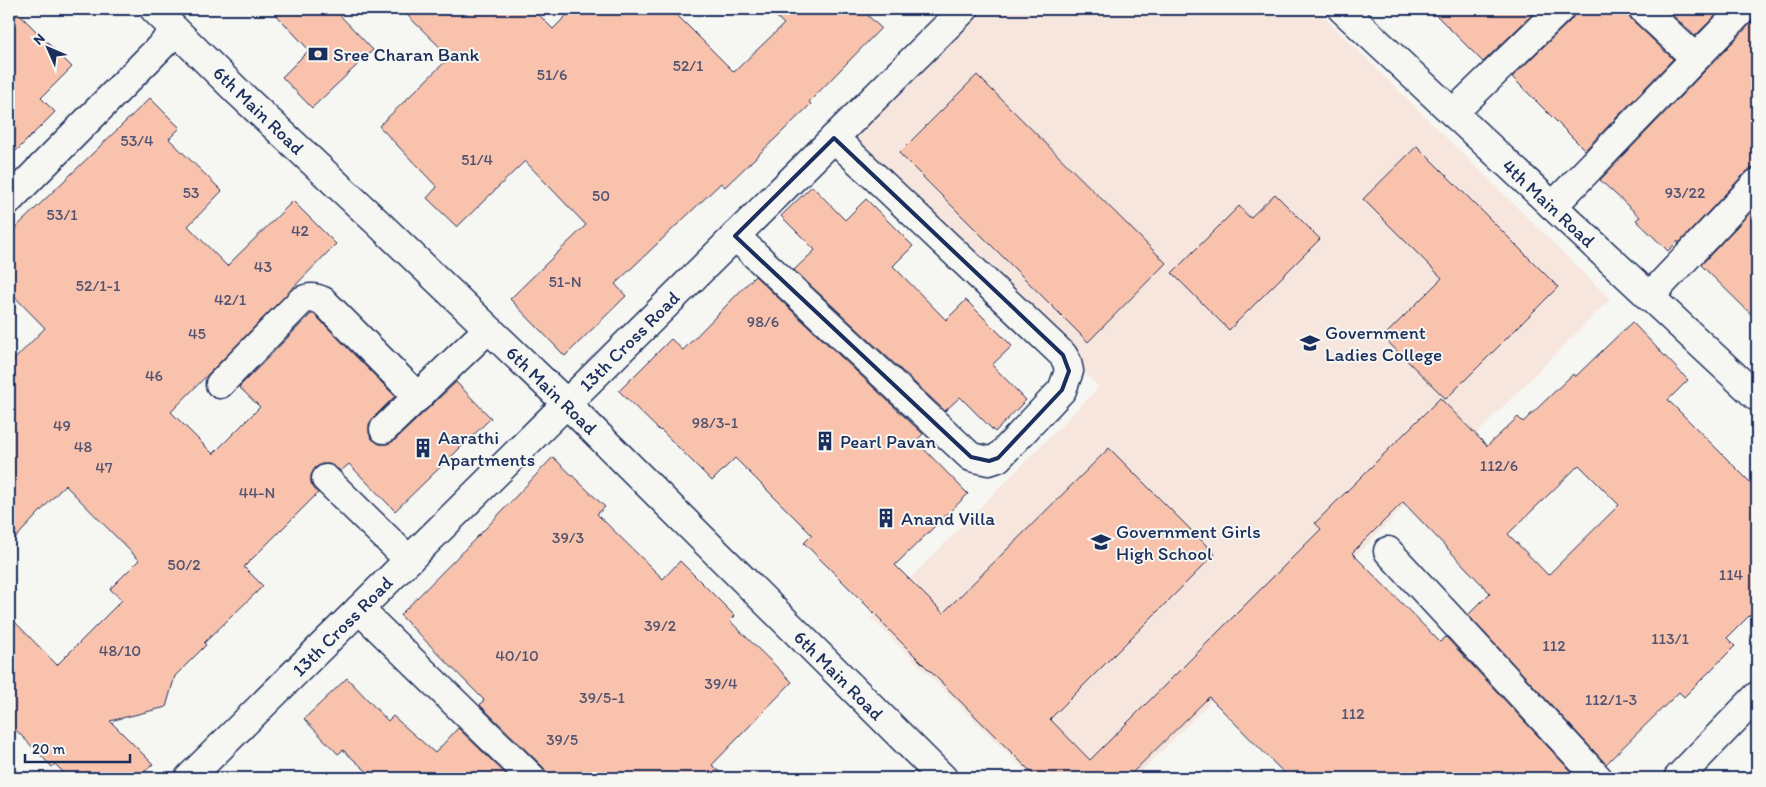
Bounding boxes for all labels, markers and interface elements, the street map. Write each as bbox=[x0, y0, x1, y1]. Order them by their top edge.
north arrow bbox=[22, 22, 72, 72]
text: N bbox=[30, 30, 49, 49]
bank icon: Sree Charan Bank bbox=[307, 43, 329, 65]
place label: Sree Charan Bank bbox=[333, 43, 480, 66]
house number: 52/1 bbox=[673, 56, 704, 75]
street label: 6th Main Road bbox=[208, 61, 309, 160]
house number: 51/6 bbox=[536, 65, 568, 84]
house number: 53/4 bbox=[120, 131, 154, 150]
house number: 51/4 bbox=[461, 150, 493, 169]
street label: 4th Main Road bbox=[1497, 154, 1600, 253]
house number: 53 bbox=[182, 183, 200, 202]
house number: 93/22 bbox=[1665, 183, 1706, 202]
house number: 50 bbox=[592, 186, 610, 205]
house number: 53/1 bbox=[46, 205, 78, 224]
house number: 42 bbox=[291, 221, 310, 240]
house number: 43 bbox=[254, 257, 272, 276]
house number: 51-N bbox=[548, 272, 582, 291]
house number: 52/1-1 bbox=[76, 276, 121, 295]
street label: 13th Cross Road bbox=[574, 286, 685, 396]
house number: 42/1 bbox=[214, 290, 247, 309]
house number: 98/6 bbox=[747, 312, 779, 331]
place label: Government Ladies College bbox=[1325, 321, 1442, 366]
house number: 45 bbox=[188, 324, 206, 343]
school or university icon: Government Ladies College bbox=[1299, 332, 1321, 354]
street label: 6th Main Road bbox=[501, 341, 602, 440]
house number: 46 bbox=[145, 366, 163, 385]
house number: 98/3-1 bbox=[692, 413, 739, 432]
house number: 49 bbox=[53, 416, 71, 435]
place label: Aarathi Apartments bbox=[438, 426, 535, 471]
building icon: Pearl Pavan bbox=[814, 430, 836, 452]
place label: Pearl Pavan bbox=[840, 430, 936, 453]
house number: 48 bbox=[74, 437, 92, 456]
building icon: Aarathi Apartments bbox=[412, 437, 434, 459]
house number: 112/6 bbox=[1480, 456, 1518, 475]
house number: 47 bbox=[95, 458, 113, 477]
house number: 44-N bbox=[239, 483, 275, 502]
building icon: Anand Villa bbox=[875, 507, 897, 529]
place label: Anand Villa bbox=[901, 507, 995, 530]
place label: Government Girls High School bbox=[1116, 520, 1261, 565]
house number: 39/3 bbox=[552, 528, 585, 547]
school or university icon: Government Girls High School bbox=[1090, 531, 1112, 553]
house number: 50/2 bbox=[167, 555, 201, 574]
house number: 114 bbox=[1719, 565, 1744, 584]
street label: 13th Cross Road bbox=[287, 571, 398, 681]
house number: 39/2 bbox=[644, 616, 677, 635]
street label: 6th Main Road bbox=[789, 626, 889, 725]
house number: 113/1 bbox=[1651, 629, 1689, 648]
house number: 112 bbox=[1542, 636, 1566, 655]
house number: 48/10 bbox=[99, 641, 141, 660]
house number: 40/10 bbox=[495, 646, 539, 665]
house number: 39/4 bbox=[704, 674, 738, 693]
house number: 39/5-1 bbox=[579, 688, 626, 707]
house number: 112/1-3 bbox=[1585, 690, 1638, 709]
house number: 112 bbox=[1341, 704, 1365, 723]
house number: 39/5 bbox=[546, 730, 578, 749]
scale bar bbox=[25, 732, 130, 764]
text: 20 m bbox=[32, 740, 66, 758]

